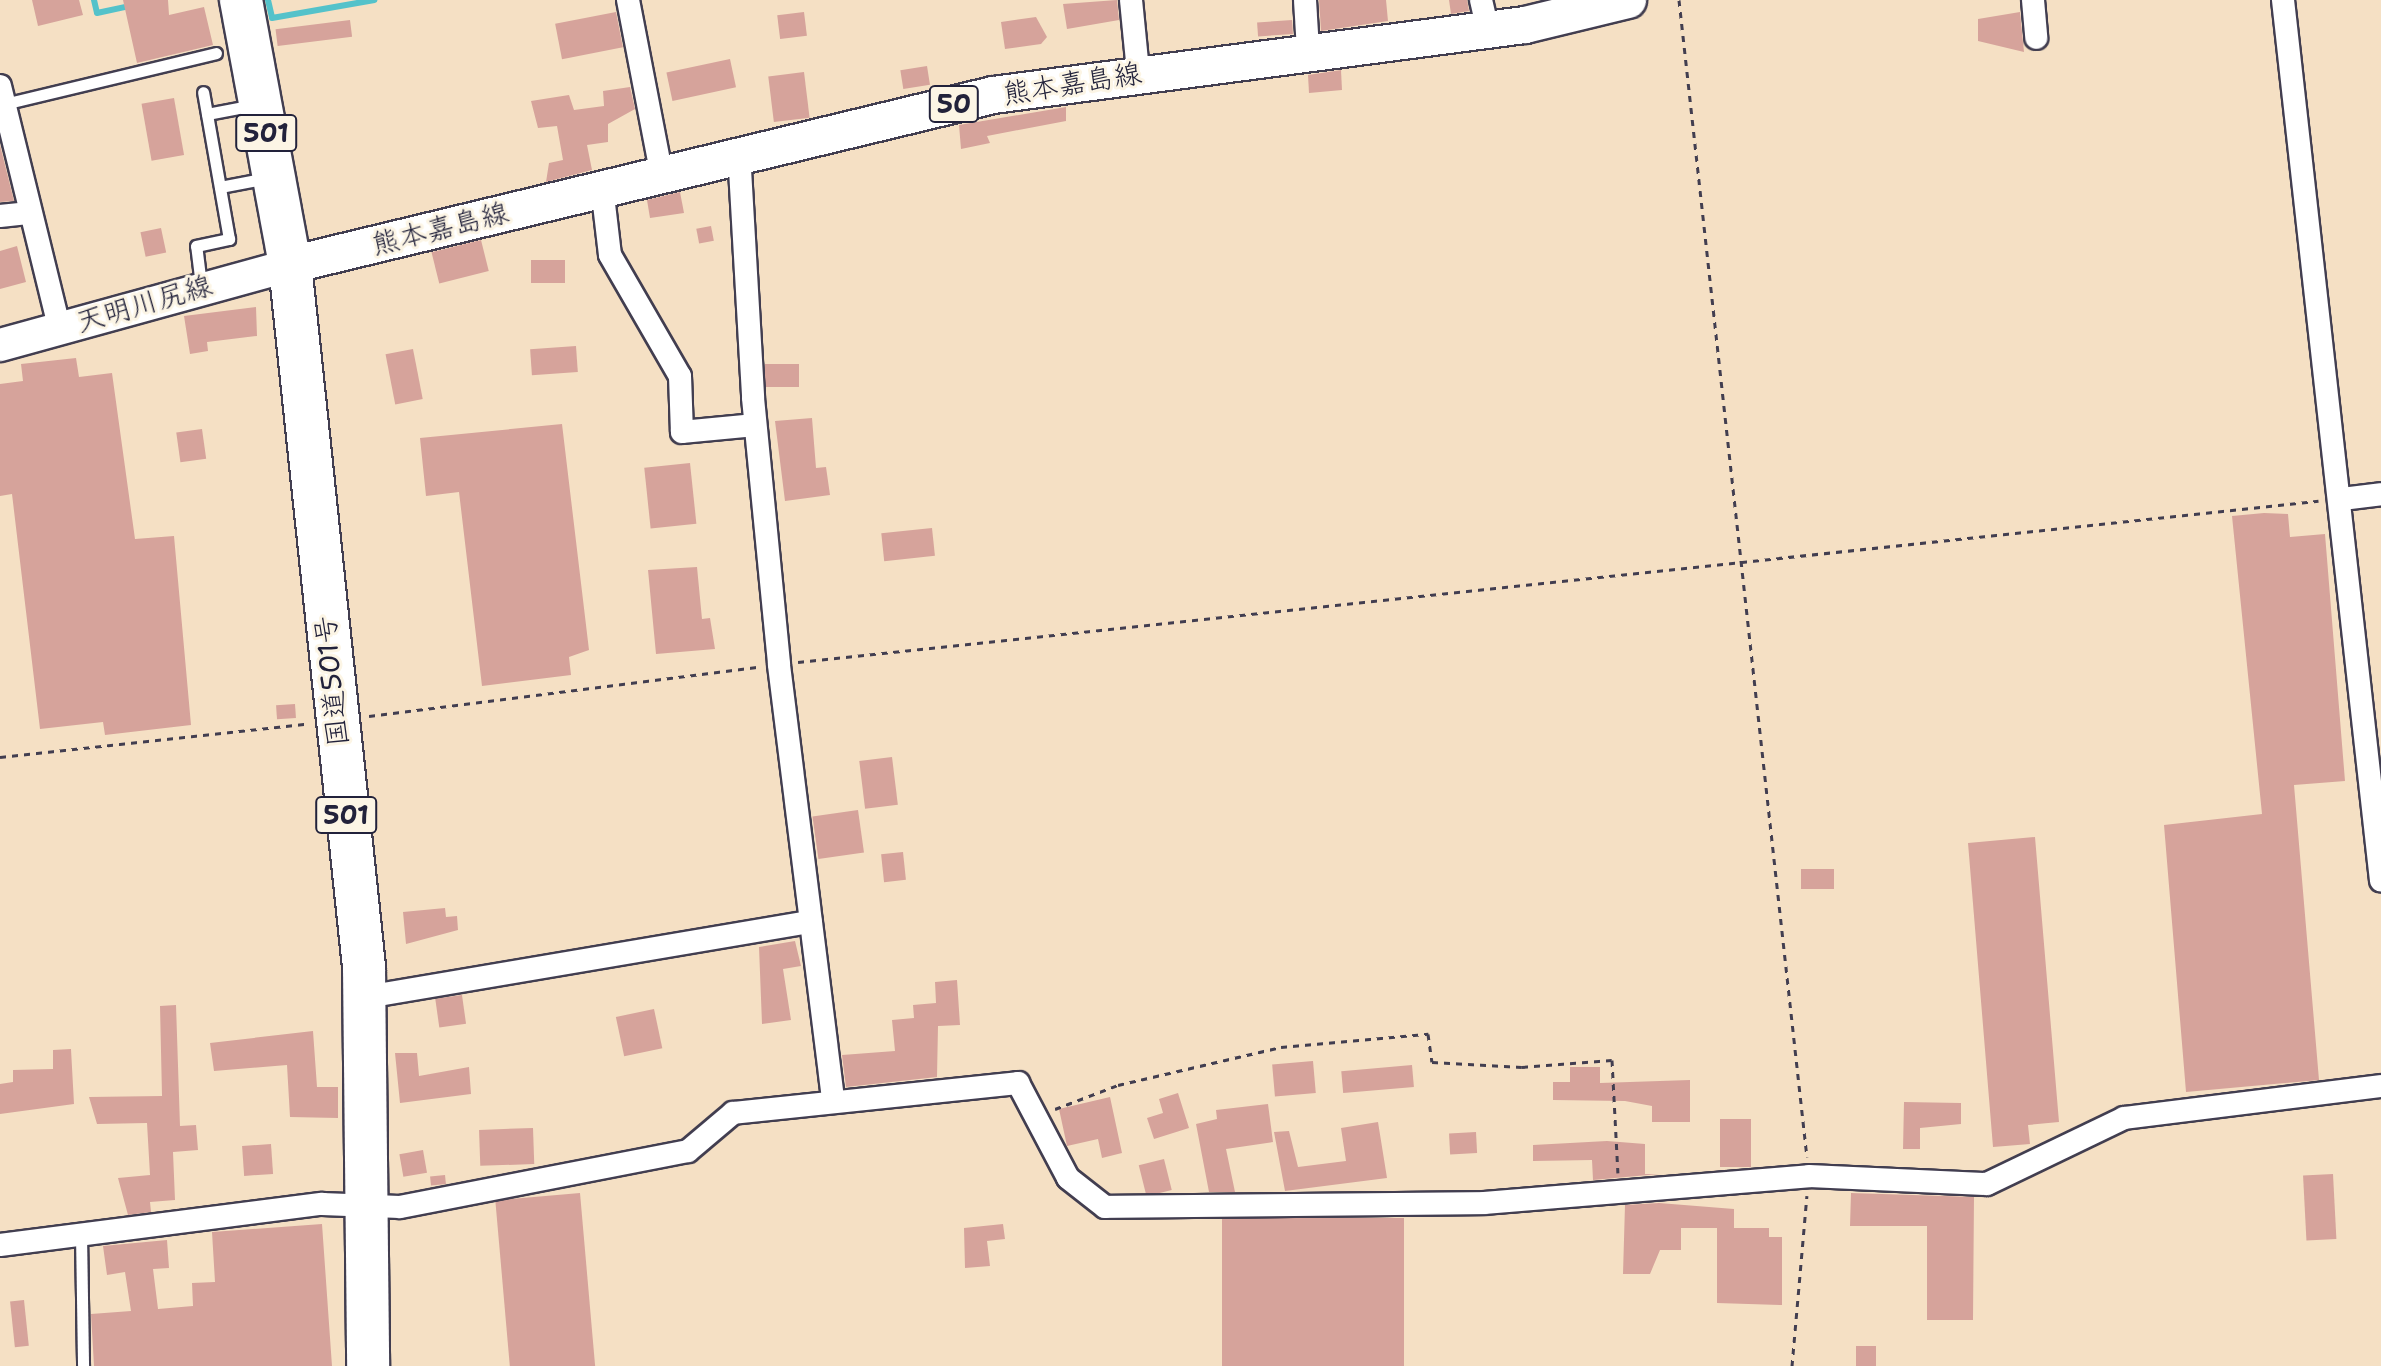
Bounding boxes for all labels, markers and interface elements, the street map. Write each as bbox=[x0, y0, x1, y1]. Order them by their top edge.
street label: 熊本嘉島線 bbox=[1000, 55, 1144, 111]
road number: 50 bbox=[928, 82, 980, 126]
road number: 501 bbox=[234, 111, 298, 155]
street label: 熊本嘉島線 bbox=[368, 195, 512, 261]
street label: 天明川尻線 bbox=[72, 268, 216, 338]
street label: 国道501号 bbox=[307, 614, 355, 748]
road number: 501 bbox=[314, 793, 378, 837]

